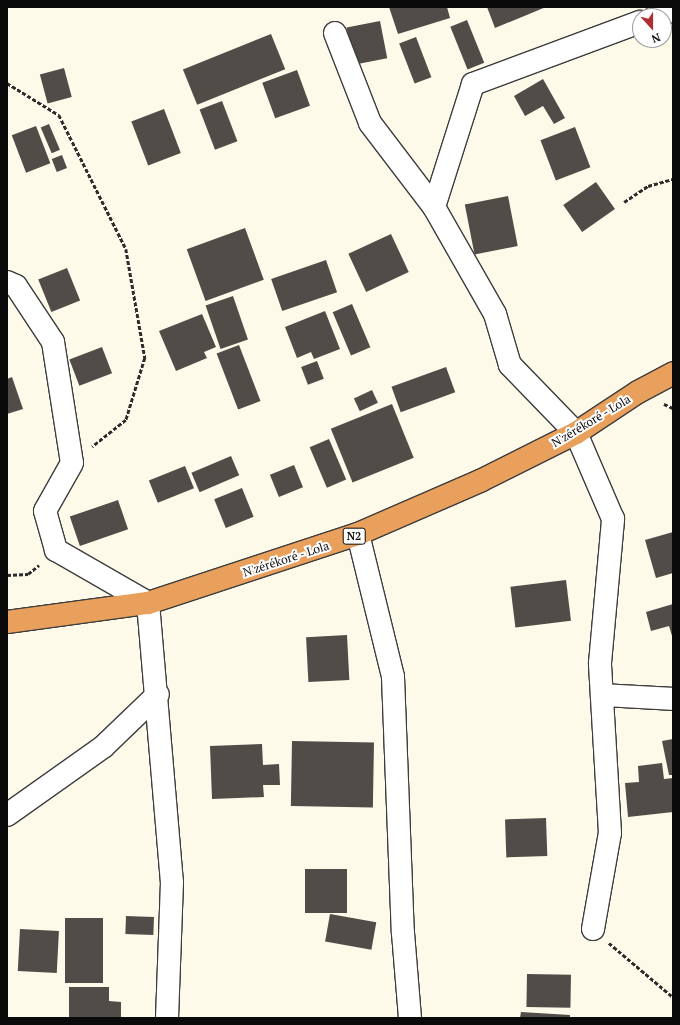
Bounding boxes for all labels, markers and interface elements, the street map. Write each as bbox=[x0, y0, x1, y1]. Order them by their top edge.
north arrow bbox=[632, 8, 672, 48]
text: N bbox=[650, 30, 662, 46]
street label: N'zérékoré - Lola bbox=[548, 391, 634, 451]
road number: N2 bbox=[342, 527, 366, 545]
street label: N'zérékoré - Lola bbox=[241, 538, 331, 580]

